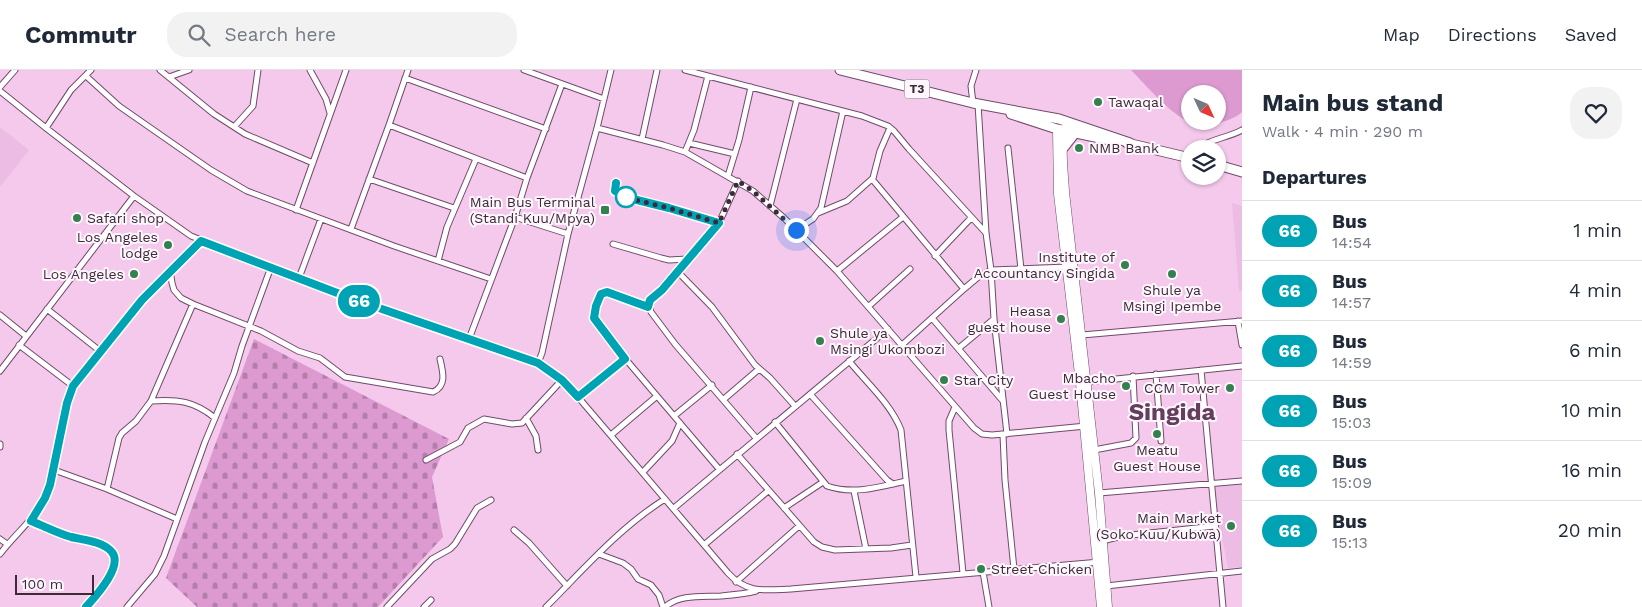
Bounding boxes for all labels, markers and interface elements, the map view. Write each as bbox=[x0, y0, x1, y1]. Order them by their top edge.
search box bbox=[167, 12, 517, 57]
text: Commutr bbox=[25, 21, 137, 49]
icon: search bbox=[185, 21, 213, 49]
text: Search here bbox=[225, 23, 336, 46]
text: Map bbox=[1383, 24, 1420, 45]
text: Directions bbox=[1448, 24, 1537, 45]
text: Saved bbox=[1565, 24, 1617, 45]
road number: T3 bbox=[904, 80, 930, 98]
north arrow bbox=[1181, 85, 1226, 130]
map controls bbox=[1181, 85, 1226, 185]
button: heart bbox=[1570, 87, 1622, 139]
text: Main bus stand bbox=[1262, 89, 1443, 117]
place label: Tawaqal bbox=[1108, 94, 1164, 110]
marker: Tawaqal bbox=[1092, 96, 1104, 108]
text: Walk · 4 min · 290 m bbox=[1262, 122, 1423, 141]
place label: NMB Bank bbox=[1089, 140, 1159, 156]
button: layers bbox=[1181, 140, 1226, 185]
marker: NMB Bank bbox=[1073, 142, 1085, 154]
text: Departures bbox=[1262, 166, 1367, 189]
unlabelled marker bbox=[615, 186, 637, 208]
place label: Main Bus Terminal (Standi Kuu/Mpya) bbox=[470, 194, 596, 226]
marker: Main Bus Terminal (Standi Kuu/Mpya) bbox=[599, 204, 611, 216]
place label: Safari shop bbox=[87, 210, 164, 226]
text: Bus bbox=[1332, 210, 1367, 233]
marker: Safari shop bbox=[71, 212, 83, 224]
your location bbox=[784, 218, 809, 243]
text: 1 min bbox=[1573, 219, 1622, 242]
text: 66 bbox=[1278, 220, 1301, 241]
place label: Los Angeles lodge bbox=[77, 229, 158, 261]
text: 14:54 bbox=[1332, 233, 1372, 252]
marker: Los Angeles lodge bbox=[162, 239, 174, 251]
place label: Institute of Accountancy Singida bbox=[974, 249, 1115, 281]
marker: Institute of Accountancy Singida bbox=[1119, 259, 1131, 271]
place label: Los Angeles bbox=[43, 266, 124, 282]
marker: Los Angeles bbox=[128, 268, 140, 280]
marker: Shule ya Msingi Ipembe bbox=[1166, 268, 1178, 280]
text: Bus bbox=[1332, 270, 1367, 293]
text: 4 min bbox=[1569, 279, 1622, 302]
text: 66 bbox=[1278, 280, 1301, 301]
place label: Shule ya Msingi Ipembe bbox=[1123, 282, 1221, 314]
line badge: 66 bbox=[336, 285, 382, 317]
text: 66 bbox=[348, 290, 370, 311]
text: 14:57 bbox=[1332, 293, 1371, 312]
place label: Heasa guest house bbox=[968, 303, 1051, 335]
marker: Heasa guest house bbox=[1055, 313, 1067, 325]
place label: Shule ya Msingi Ukombozi bbox=[830, 325, 945, 357]
text: Bus bbox=[1332, 330, 1367, 353]
marker: Shule ya Msingi Ukombozi bbox=[814, 335, 826, 347]
text: 6 min bbox=[1569, 339, 1622, 362]
text: 66 bbox=[1278, 340, 1301, 361]
text: 14:59 bbox=[1332, 353, 1372, 372]
place label: Mbacho Guest House bbox=[1028, 370, 1116, 402]
place label: Star City bbox=[954, 372, 1014, 388]
marker: Star City bbox=[938, 374, 950, 386]
marker: Mbacho Guest House bbox=[1120, 380, 1132, 392]
place label: CCM Tower bbox=[1144, 380, 1220, 396]
marker: CCM Tower bbox=[1224, 382, 1236, 394]
text: Bus bbox=[1332, 390, 1367, 413]
district label: Singida bbox=[1129, 398, 1215, 426]
text: 10 min bbox=[1561, 399, 1622, 422]
text: 66 bbox=[1278, 400, 1301, 421]
text: 15:03 bbox=[1332, 413, 1371, 432]
marker: Meatu Guest House bbox=[1151, 428, 1163, 440]
place label: Meatu Guest House bbox=[1113, 442, 1201, 474]
text: Bus bbox=[1332, 450, 1367, 473]
text: 16 min bbox=[1562, 459, 1622, 482]
text: 66 bbox=[1278, 460, 1301, 481]
text: 15:09 bbox=[1332, 473, 1372, 492]
place label: Main Market (Soko Kuu/Kubwa) bbox=[1096, 510, 1221, 542]
text: Bus bbox=[1332, 510, 1367, 533]
text: 20 min bbox=[1558, 519, 1622, 542]
marker: Main Market (Soko Kuu/Kubwa) bbox=[1225, 520, 1237, 532]
text: 66 bbox=[1278, 520, 1301, 541]
text: 15:13 bbox=[1332, 533, 1368, 552]
place label: Street Chicken bbox=[991, 561, 1092, 577]
marker: Street Chicken bbox=[975, 563, 987, 575]
scale bar bbox=[15, 572, 94, 595]
text: 100 m bbox=[22, 576, 63, 592]

